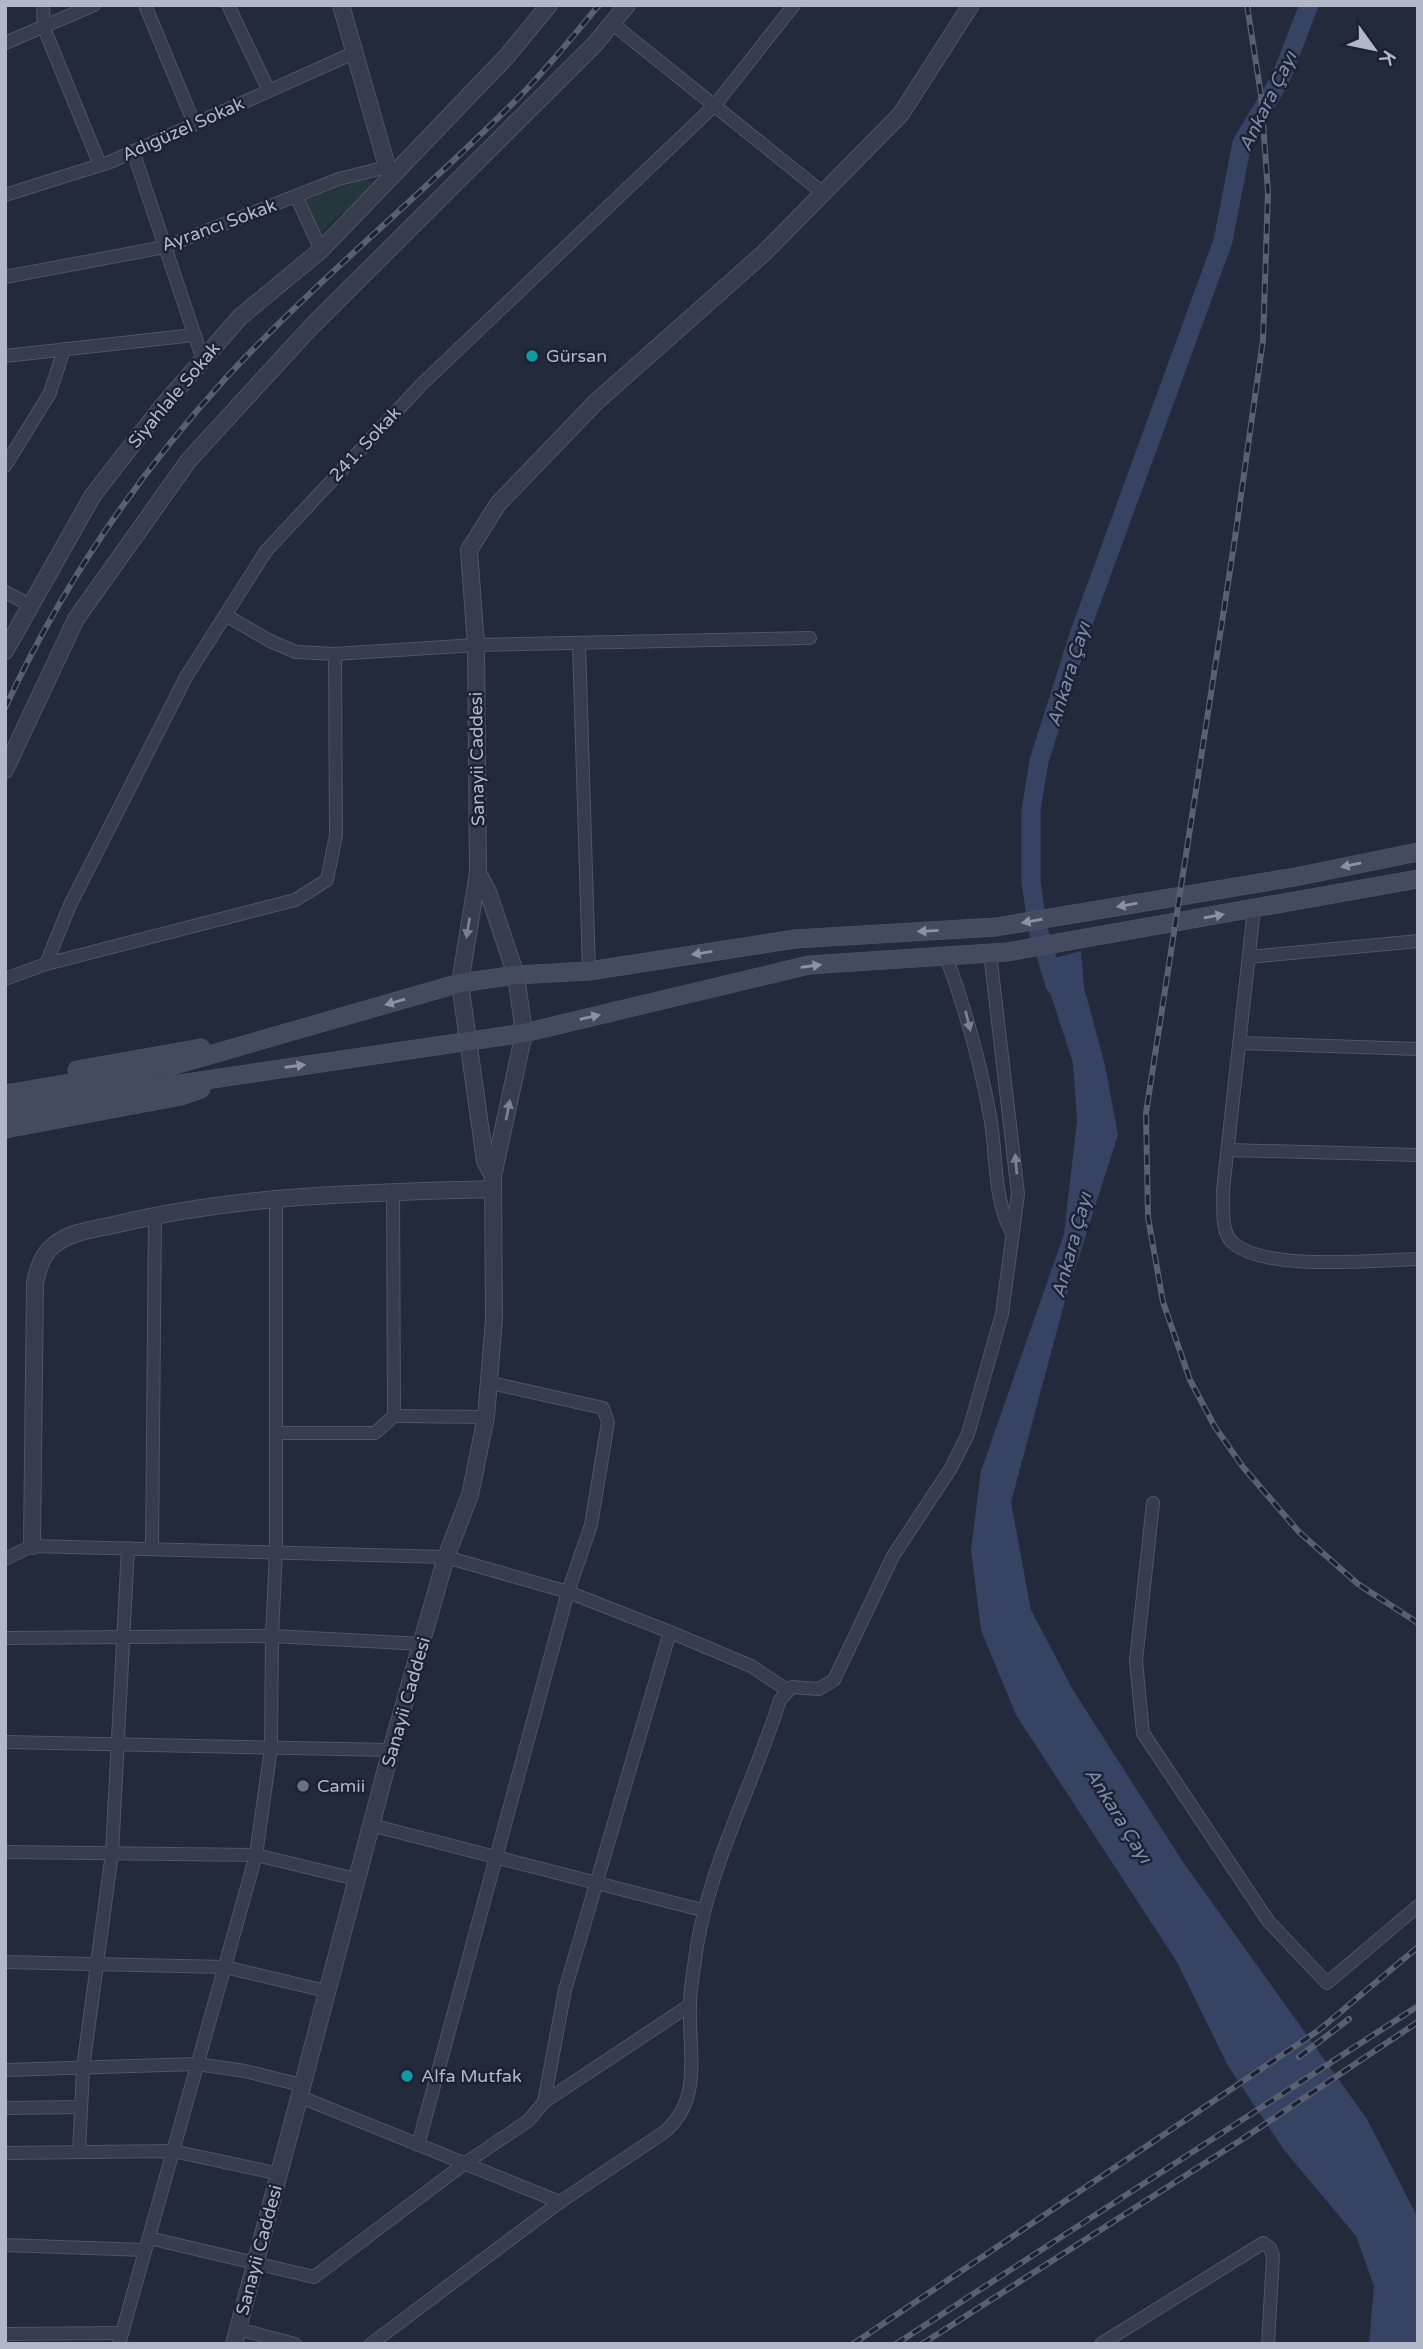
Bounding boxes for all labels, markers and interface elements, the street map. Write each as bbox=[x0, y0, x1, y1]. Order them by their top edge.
north arrow bbox=[1339, 14, 1409, 84]
text: K bbox=[1375, 46, 1400, 69]
water label: Ankara Çayı bbox=[1234, 47, 1302, 155]
street label: Adıgüzel Sokak bbox=[119, 92, 248, 166]
street label: Ayrancı Sokak bbox=[158, 194, 280, 256]
street label: Siyahlale Sokak bbox=[123, 337, 225, 452]
place label: Gürsan bbox=[546, 345, 607, 367]
marker: Gürsan bbox=[524, 348, 540, 364]
street label: 241. Sokak bbox=[325, 402, 406, 486]
water label: Ankara Çayı bbox=[1043, 618, 1096, 729]
street label: Sanayii Caddesi bbox=[465, 692, 489, 826]
one-way arrow bbox=[1340, 860, 1362, 871]
one-way arrow bbox=[1116, 900, 1138, 911]
one-way arrow bbox=[1203, 910, 1225, 921]
one-way arrow bbox=[1021, 916, 1043, 927]
one-way arrow bbox=[463, 917, 474, 939]
one-way arrow bbox=[917, 926, 939, 937]
one-way arrow bbox=[691, 948, 713, 959]
one-way arrow bbox=[801, 960, 823, 971]
one-way arrow bbox=[384, 998, 405, 1008]
one-way arrow bbox=[963, 1010, 974, 1032]
one-way arrow bbox=[579, 1011, 601, 1022]
one-way arrow bbox=[285, 1061, 307, 1072]
one-way arrow bbox=[503, 1099, 514, 1121]
one-way arrow bbox=[1010, 1153, 1021, 1175]
water label: Ankara Çayı bbox=[1047, 1189, 1097, 1300]
street label: Sanayii Caddesi bbox=[377, 1635, 435, 1769]
water label: Ankara Çayı bbox=[1080, 1764, 1157, 1868]
place label: Camii bbox=[317, 1775, 365, 1797]
marker: Camii bbox=[295, 1778, 311, 1794]
place label: Alfa Mutfak bbox=[421, 2065, 522, 2087]
marker: Alfa Mutfak bbox=[399, 2068, 415, 2084]
street label: Sanayii Caddesi bbox=[231, 2182, 287, 2318]

